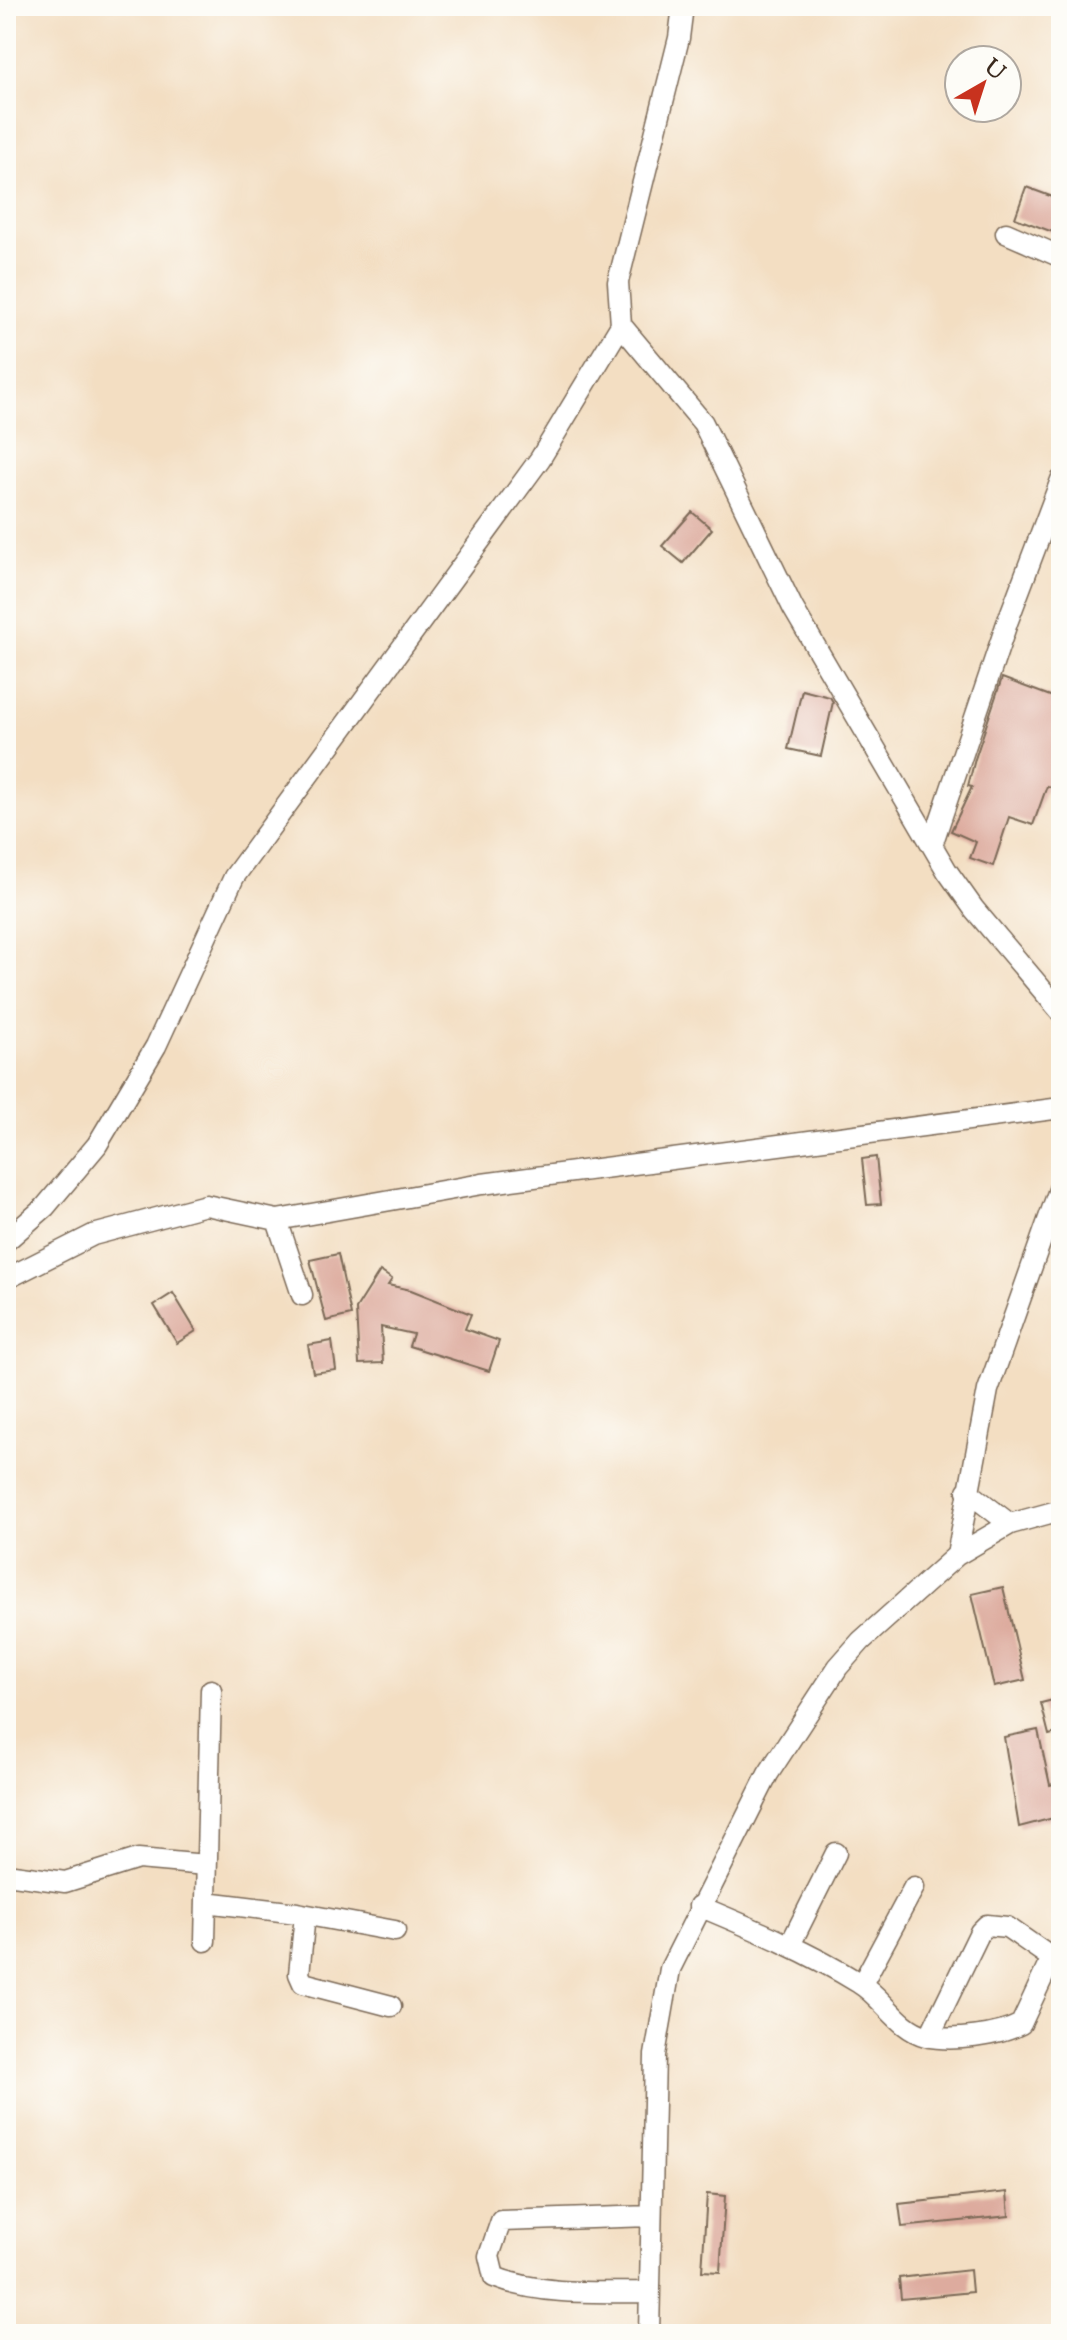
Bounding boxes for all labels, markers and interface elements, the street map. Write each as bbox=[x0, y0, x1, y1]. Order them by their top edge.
north arrow bbox=[943, 44, 1023, 124]
text: U bbox=[977, 53, 1011, 89]

